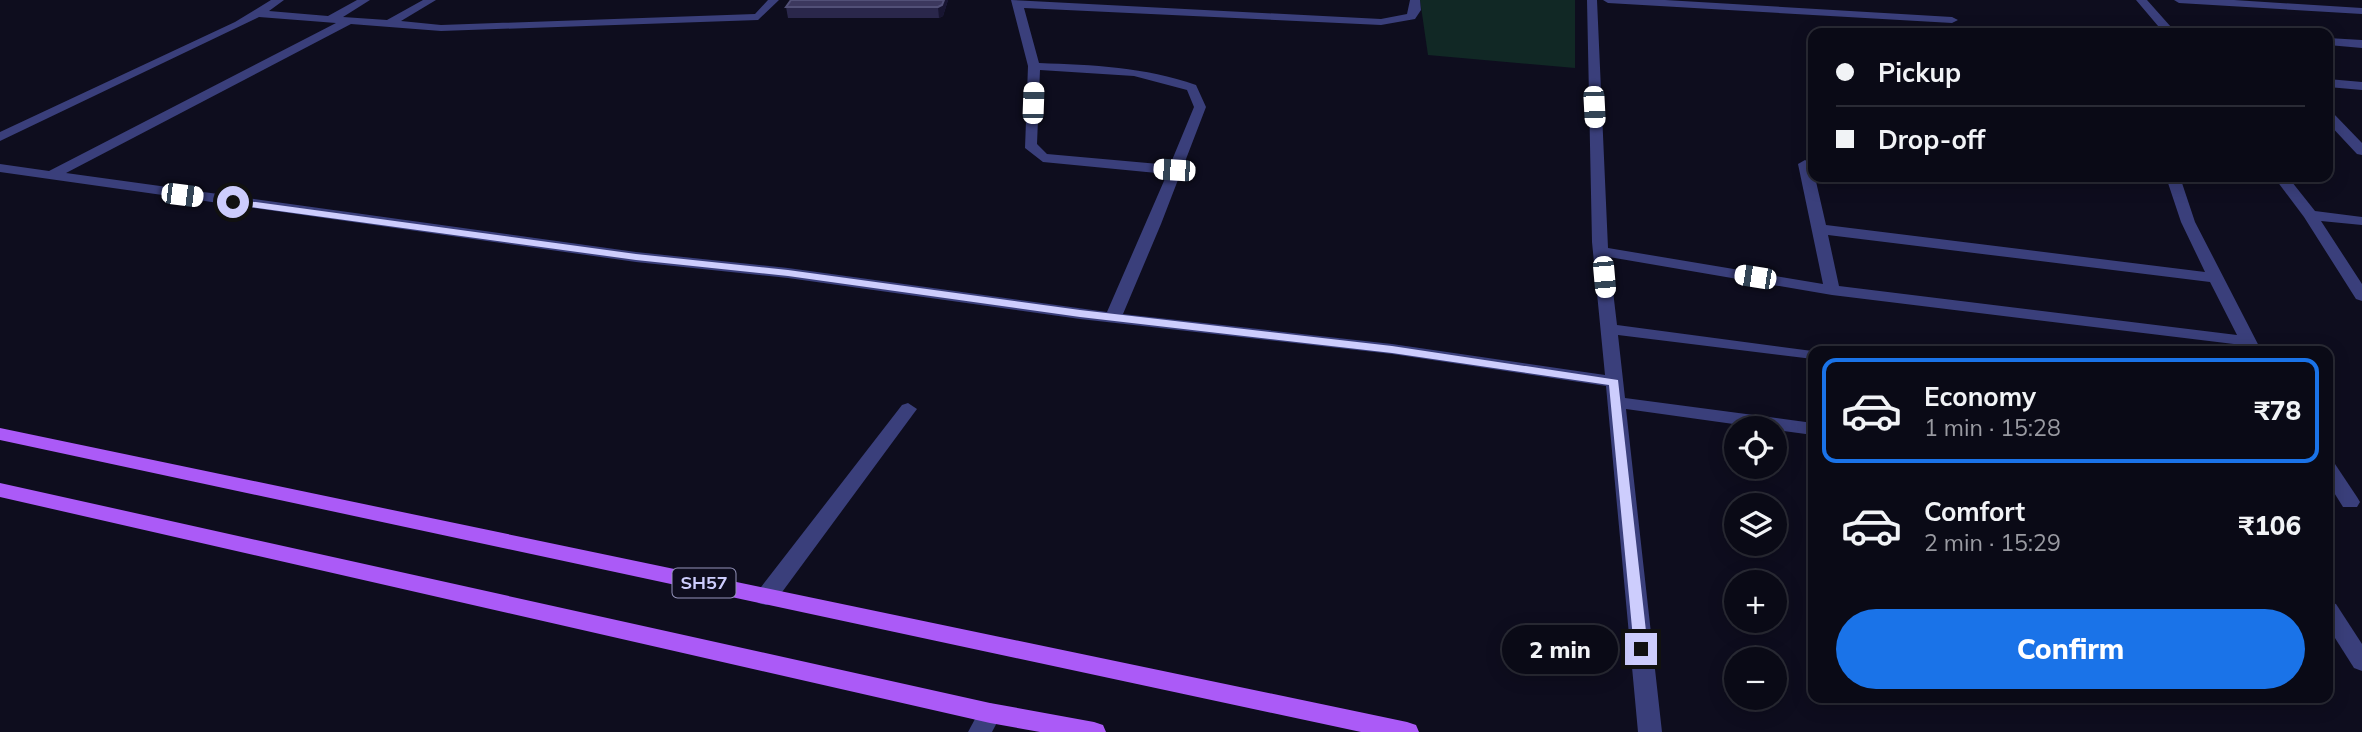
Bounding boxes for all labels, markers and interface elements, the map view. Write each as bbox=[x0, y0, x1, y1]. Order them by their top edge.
text: Pickup bbox=[1878, 56, 1961, 89]
car bbox=[1022, 82, 1045, 124]
car bbox=[1583, 85, 1606, 129]
text: Drop-off bbox=[1878, 123, 1985, 156]
car bbox=[1153, 158, 1196, 182]
car bbox=[160, 182, 205, 208]
route start bbox=[217, 186, 249, 218]
car bbox=[1592, 255, 1617, 299]
car bbox=[1733, 263, 1778, 291]
icon: car bbox=[1840, 379, 1903, 442]
text: Economy bbox=[1924, 380, 2036, 413]
text: ₹78 bbox=[2254, 394, 2301, 427]
text: 1 min · 15:28 bbox=[1924, 413, 2061, 442]
map controls bbox=[1724, 416, 1787, 710]
button: locate bbox=[1724, 416, 1787, 479]
button: layers bbox=[1724, 493, 1787, 556]
icon: car bbox=[1840, 494, 1903, 557]
text: Comfort bbox=[1924, 495, 2025, 528]
text: ₹106 bbox=[2239, 509, 2301, 542]
text: 2 min · 15:29 bbox=[1924, 528, 2061, 557]
road number: SH57 bbox=[672, 568, 736, 598]
button: + bbox=[1724, 570, 1787, 633]
button: Confirm bbox=[1836, 609, 2305, 689]
callout: 2 min bbox=[1501, 624, 1616, 674]
route end bbox=[1625, 633, 1657, 665]
text: 2 min bbox=[1529, 635, 1591, 664]
button: − bbox=[1724, 647, 1787, 710]

